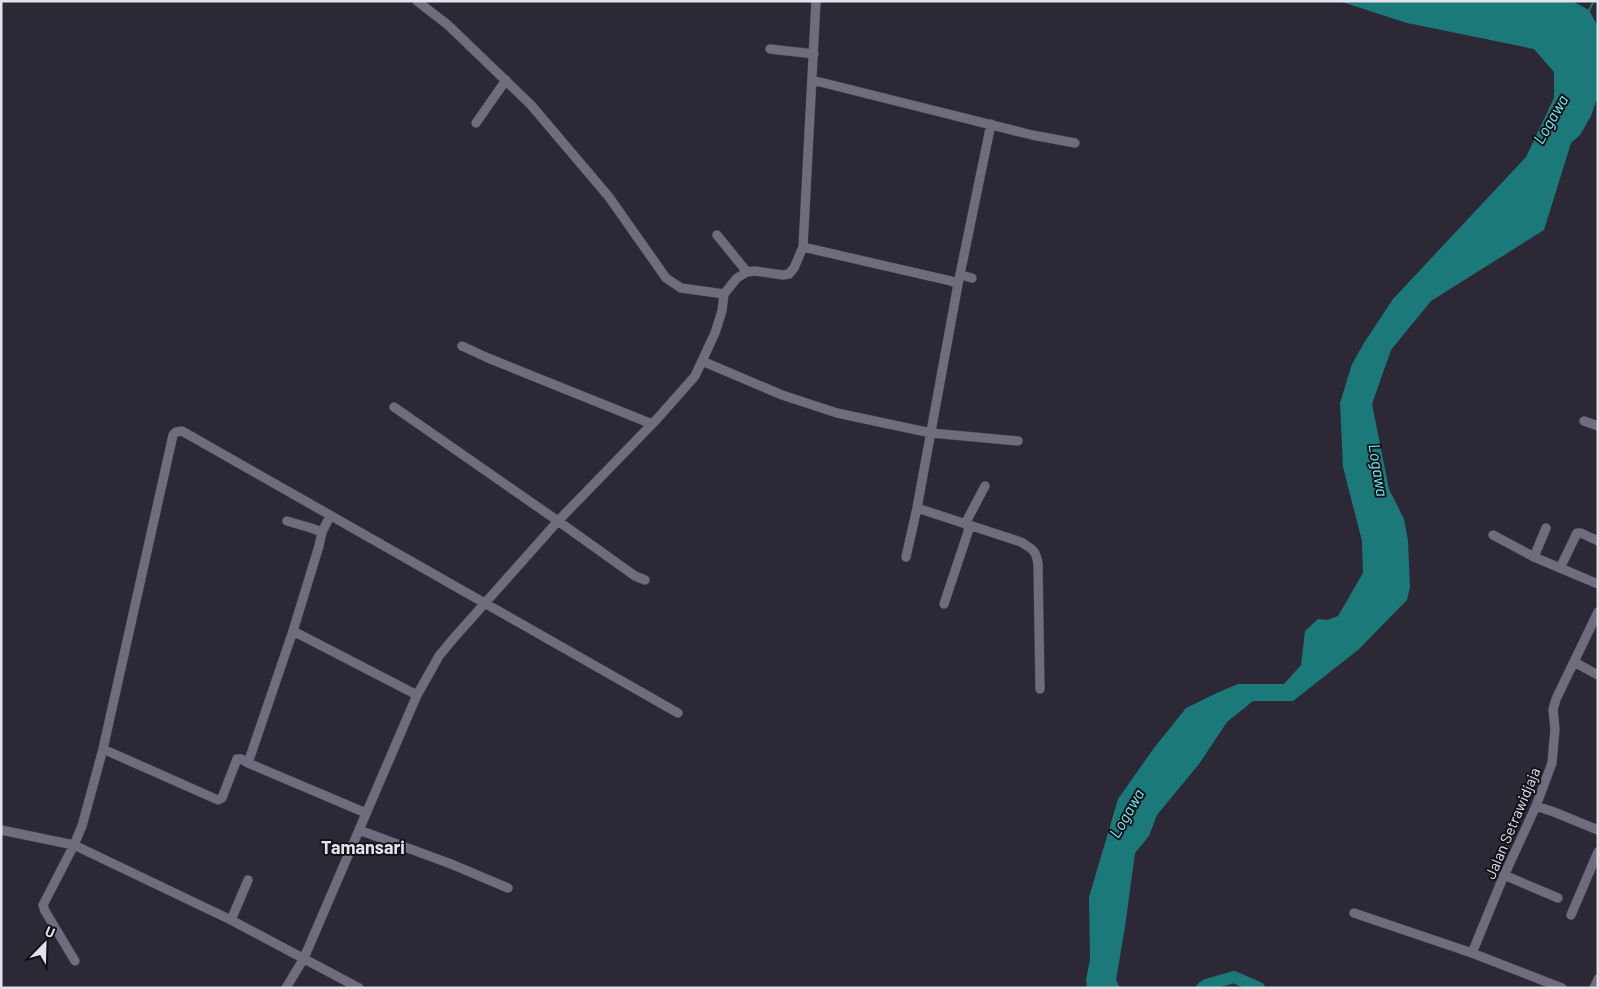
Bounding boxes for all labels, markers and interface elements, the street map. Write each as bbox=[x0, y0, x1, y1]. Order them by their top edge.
water label: Logawa bbox=[1528, 91, 1572, 147]
water label: Logawa bbox=[1365, 442, 1393, 498]
street label: Jalan Setrawidjaja bbox=[1480, 765, 1544, 881]
water label: Logawa bbox=[1104, 785, 1148, 841]
district label: Tamansari bbox=[321, 836, 405, 858]
north arrow bbox=[20, 919, 70, 969]
text: U bbox=[43, 922, 58, 941]

